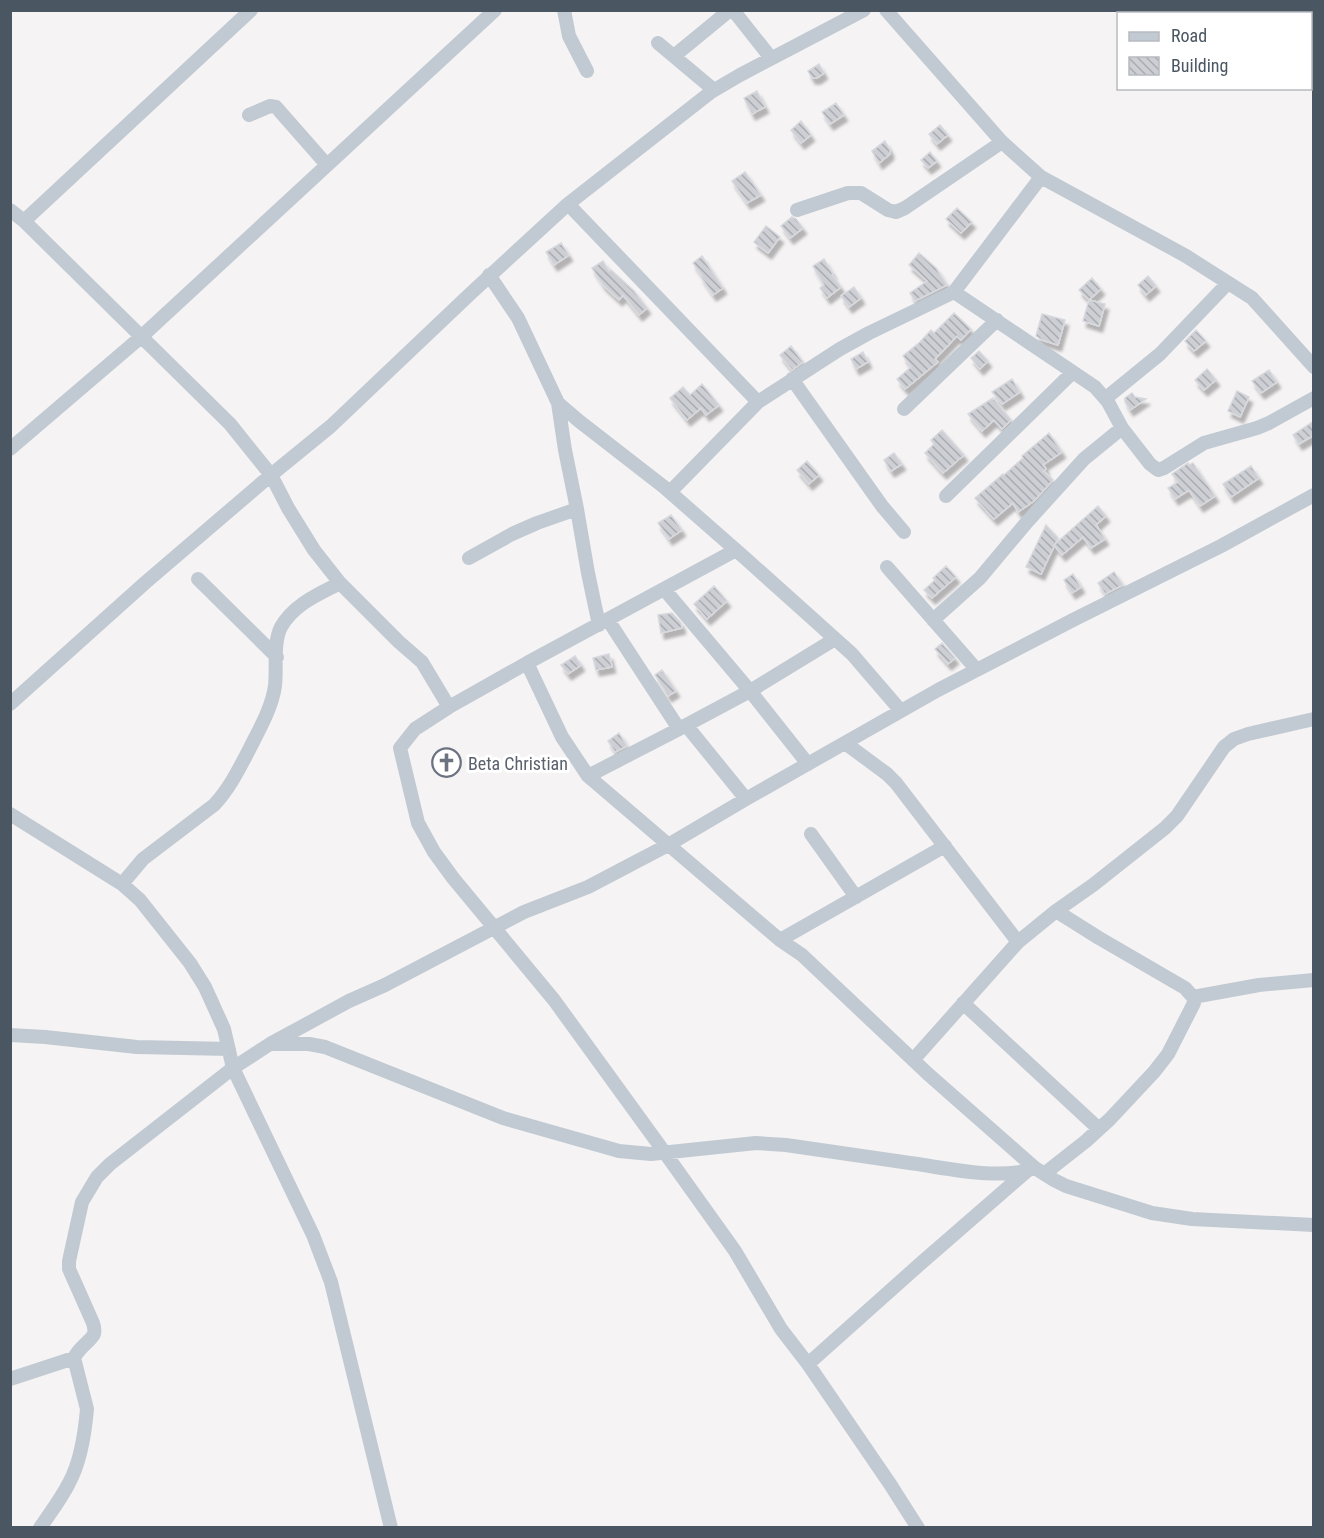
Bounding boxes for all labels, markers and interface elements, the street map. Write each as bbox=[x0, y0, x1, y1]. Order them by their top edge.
legend bbox=[1117, 12, 1312, 90]
text: Road bbox=[1171, 25, 1207, 46]
text: Building bbox=[1171, 55, 1228, 76]
church icon: Beta Christian bbox=[431, 747, 463, 779]
place label: Beta Christian bbox=[468, 753, 568, 774]

